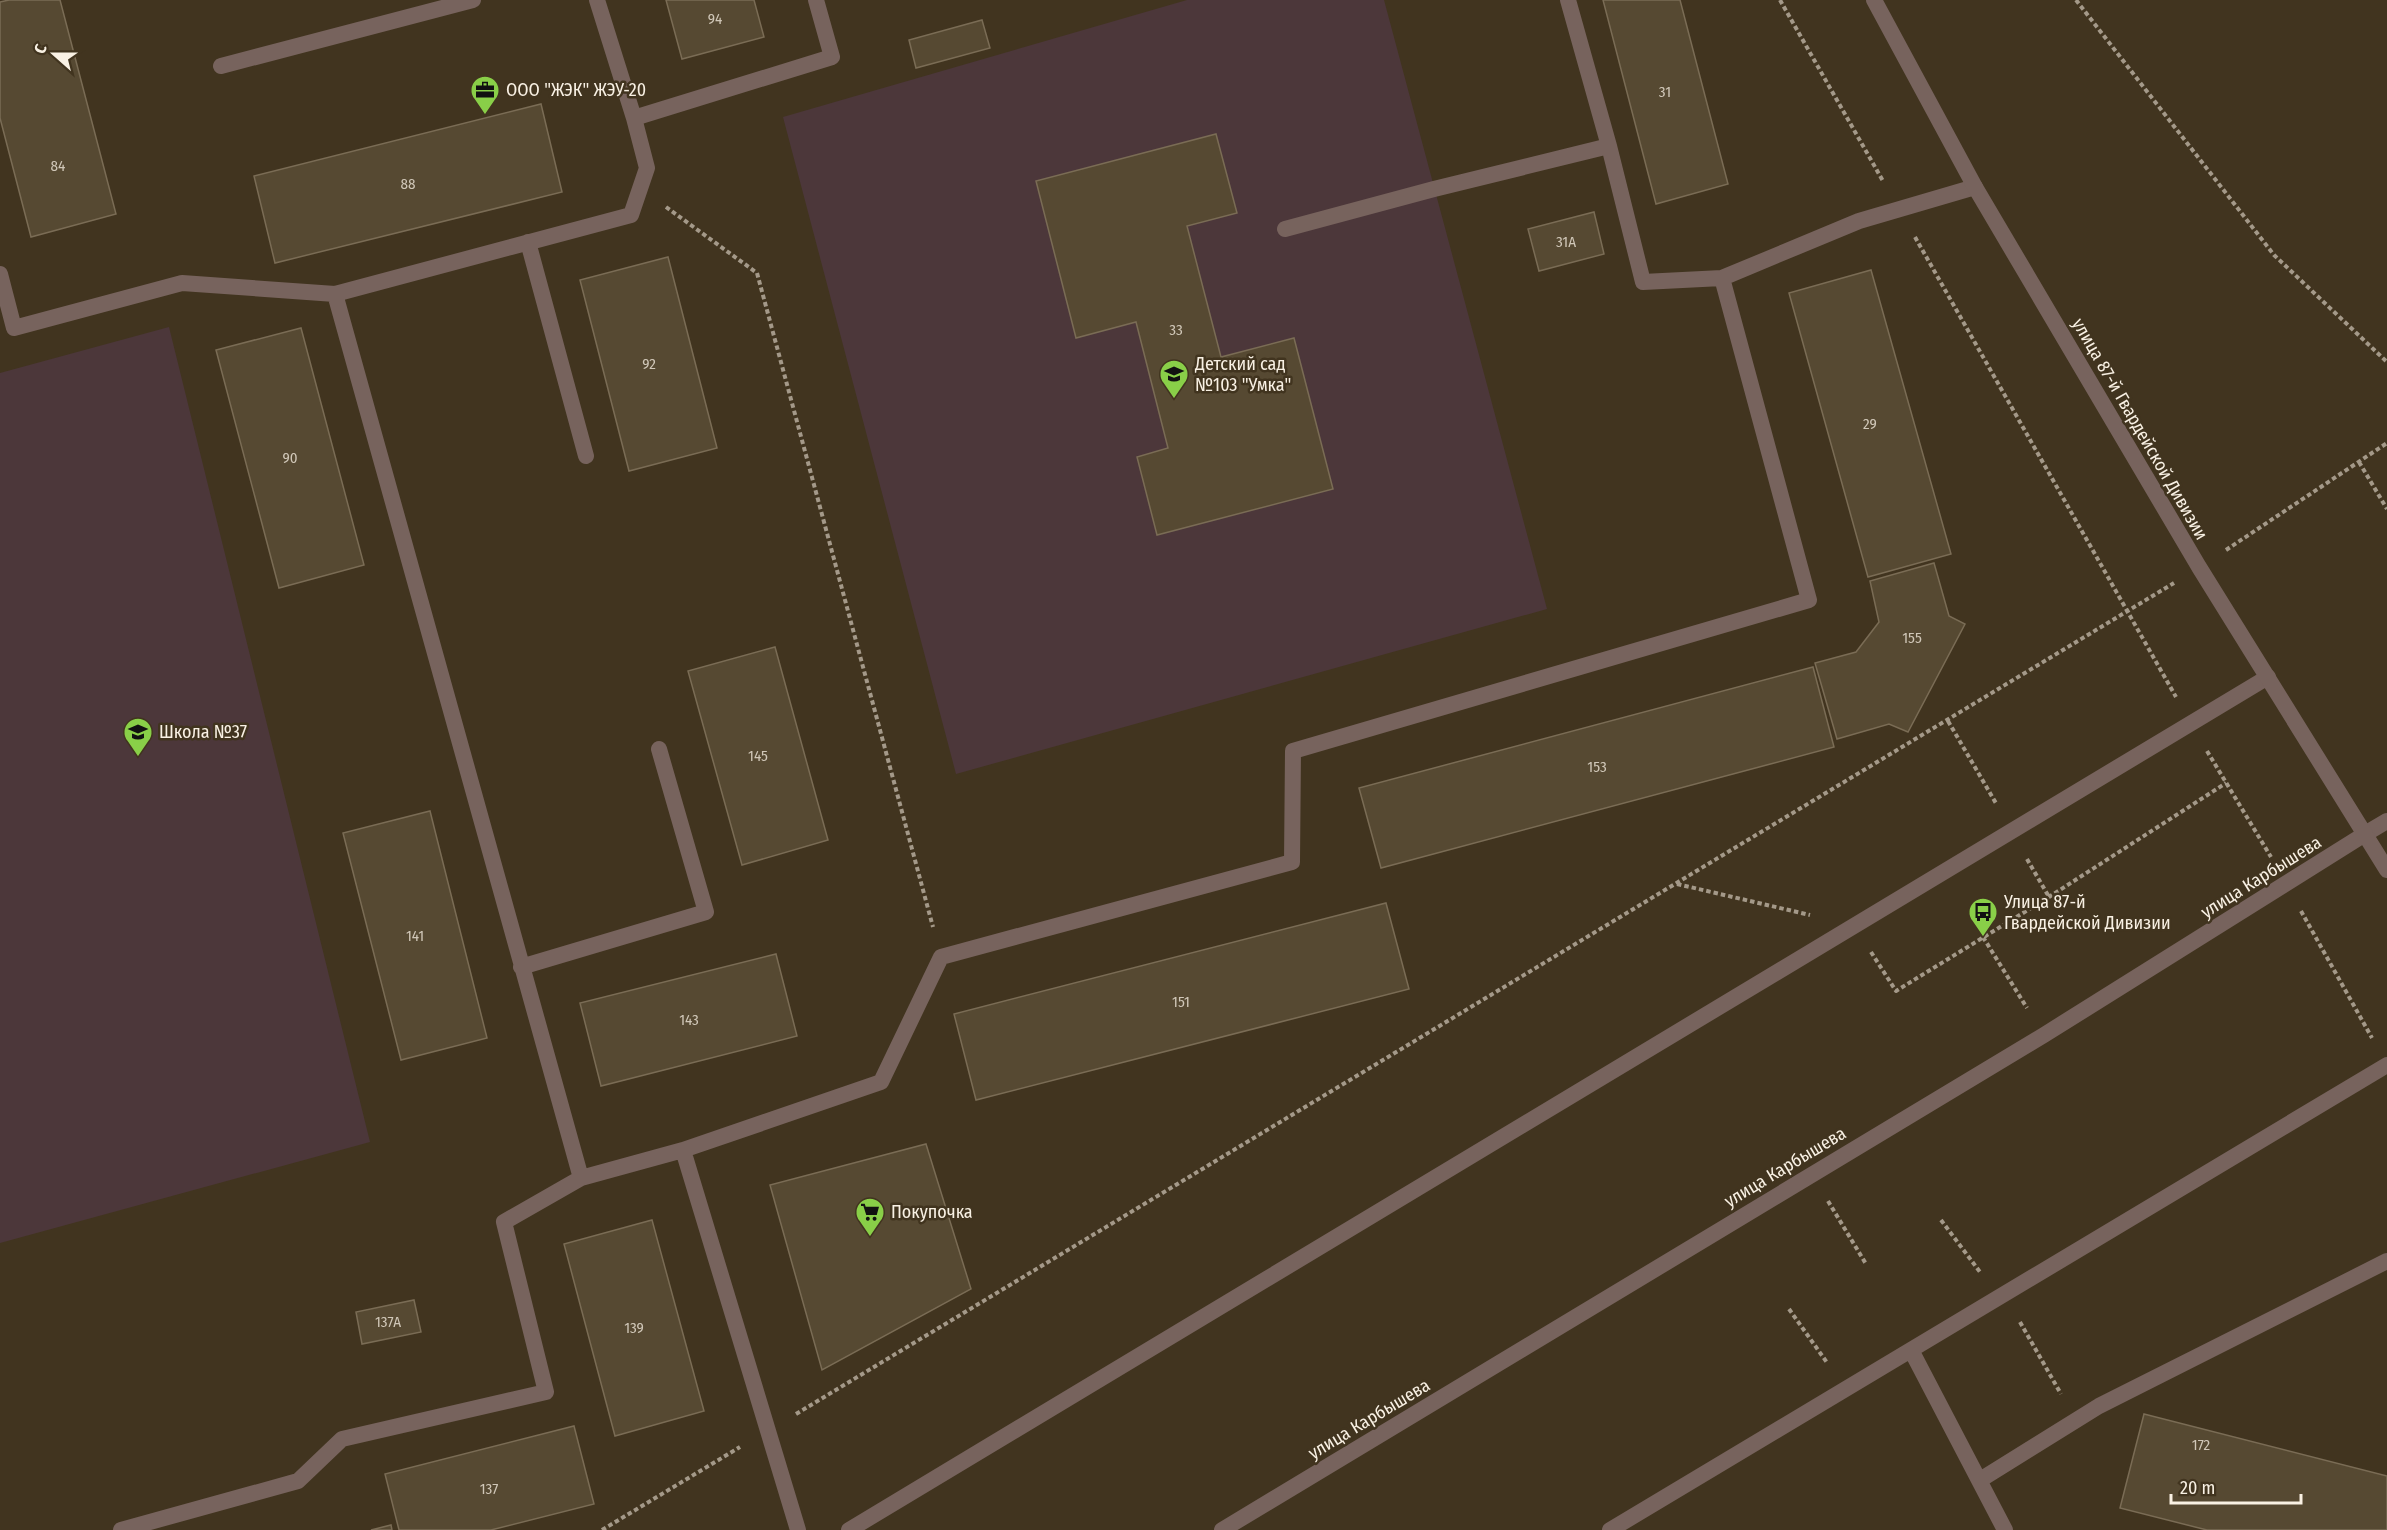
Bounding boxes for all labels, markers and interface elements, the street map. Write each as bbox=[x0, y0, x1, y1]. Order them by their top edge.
house number: 94 bbox=[708, 10, 722, 28]
north arrow bbox=[24, 24, 84, 84]
text: С bbox=[30, 41, 51, 56]
office icon: ООО "ЖЭК" ЖЭУ-20 bbox=[469, 74, 501, 116]
place label: ООО "ЖЭК" ЖЭУ-20 bbox=[506, 79, 646, 101]
house number: 31 bbox=[1659, 83, 1671, 101]
house number: 84 bbox=[51, 157, 65, 175]
house number: 88 bbox=[400, 175, 416, 193]
house number: 31А bbox=[1556, 233, 1576, 251]
street label: улица 87-й Гвардейской Дивизии bbox=[2067, 314, 2213, 544]
house number: 33 bbox=[1169, 321, 1183, 339]
place label: Детский сад №103 "Умка" bbox=[1194, 353, 1291, 396]
house number: 92 bbox=[642, 355, 656, 373]
school or university icon: Детский сад №103 "Умка" bbox=[1158, 358, 1190, 400]
house number: 29 bbox=[1863, 415, 1877, 433]
house number: 90 bbox=[282, 449, 298, 467]
house number: 155 bbox=[1902, 629, 1922, 647]
school or university icon: Школа №37 bbox=[122, 716, 154, 758]
place label: Школа №37 bbox=[159, 721, 247, 743]
house number: 145 bbox=[748, 747, 768, 765]
house number: 153 bbox=[1587, 758, 1607, 776]
street label: улица Карбышева bbox=[2197, 831, 2325, 923]
place label: Улица 87-й Гвардейской Дивизии bbox=[2003, 891, 2171, 934]
bus stop icon: Улица 87-й Гвардейской Дивизии bbox=[1967, 896, 1999, 938]
house number: 141 bbox=[406, 927, 424, 945]
house number: 151 bbox=[1172, 993, 1190, 1011]
house number: 143 bbox=[679, 1011, 699, 1029]
street label: улица Карбышева bbox=[1720, 1122, 1850, 1212]
supermarket icon: Покупочка bbox=[854, 1196, 886, 1238]
place label: Покупочка bbox=[891, 1201, 973, 1223]
house number: 137А bbox=[375, 1313, 401, 1331]
house number: 139 bbox=[624, 1319, 644, 1337]
street label: улица Карбышева bbox=[1304, 1374, 1434, 1464]
house number: 172 bbox=[2192, 1436, 2211, 1454]
scale bar bbox=[2171, 1467, 2302, 1505]
text: 20 m bbox=[2180, 1477, 2215, 1499]
house number: 137 bbox=[480, 1480, 498, 1498]

